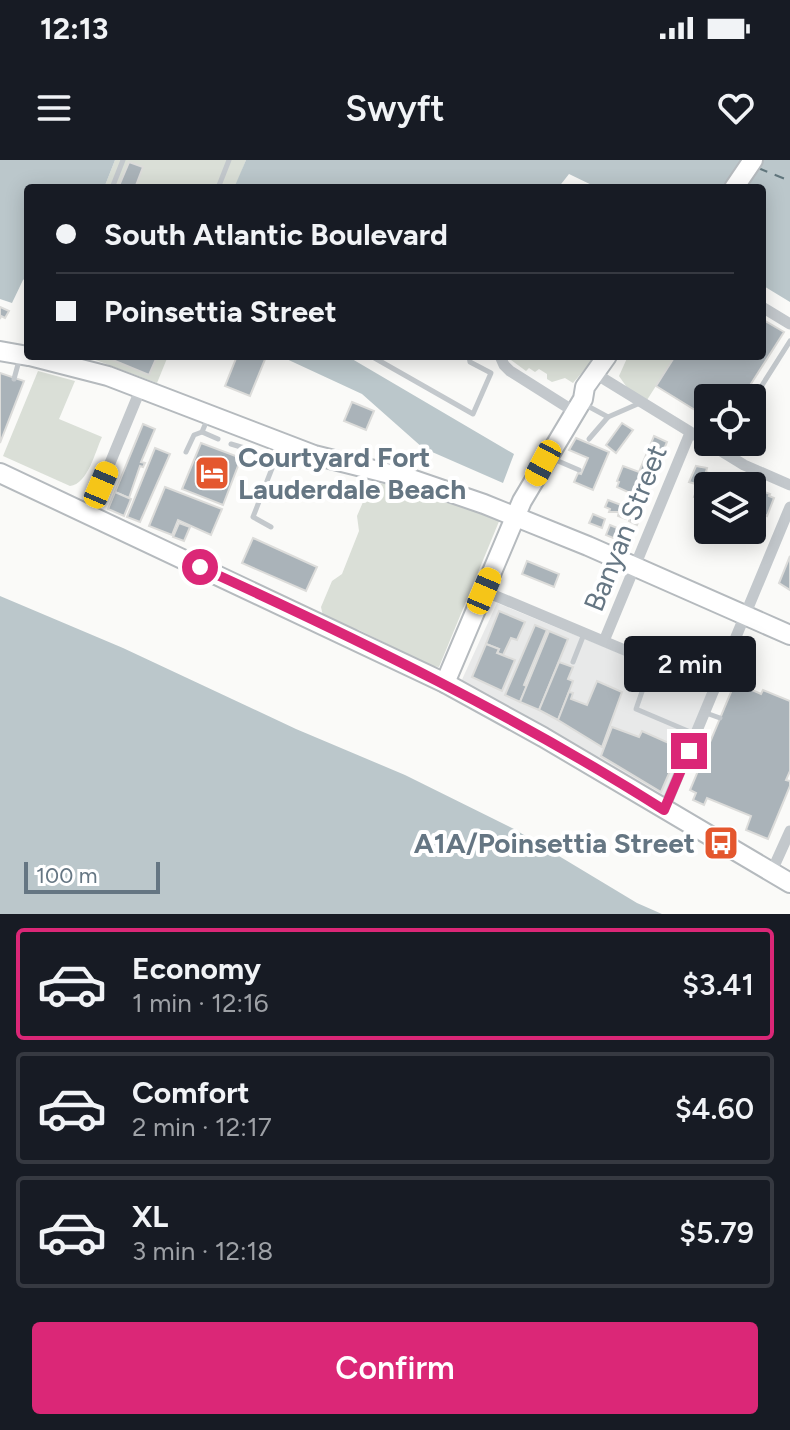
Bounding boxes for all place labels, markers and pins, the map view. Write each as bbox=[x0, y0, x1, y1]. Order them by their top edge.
place label: Courtyard Fort Lauderdale Beach bbox=[238, 440, 466, 506]
hotel icon: Courtyard Fort Lauderdale Beach bbox=[193, 454, 231, 492]
bus stop icon: A1A/Poinsettia Street bbox=[702, 824, 740, 862]
place label: A1A/Poinsettia Street bbox=[414, 826, 695, 860]

